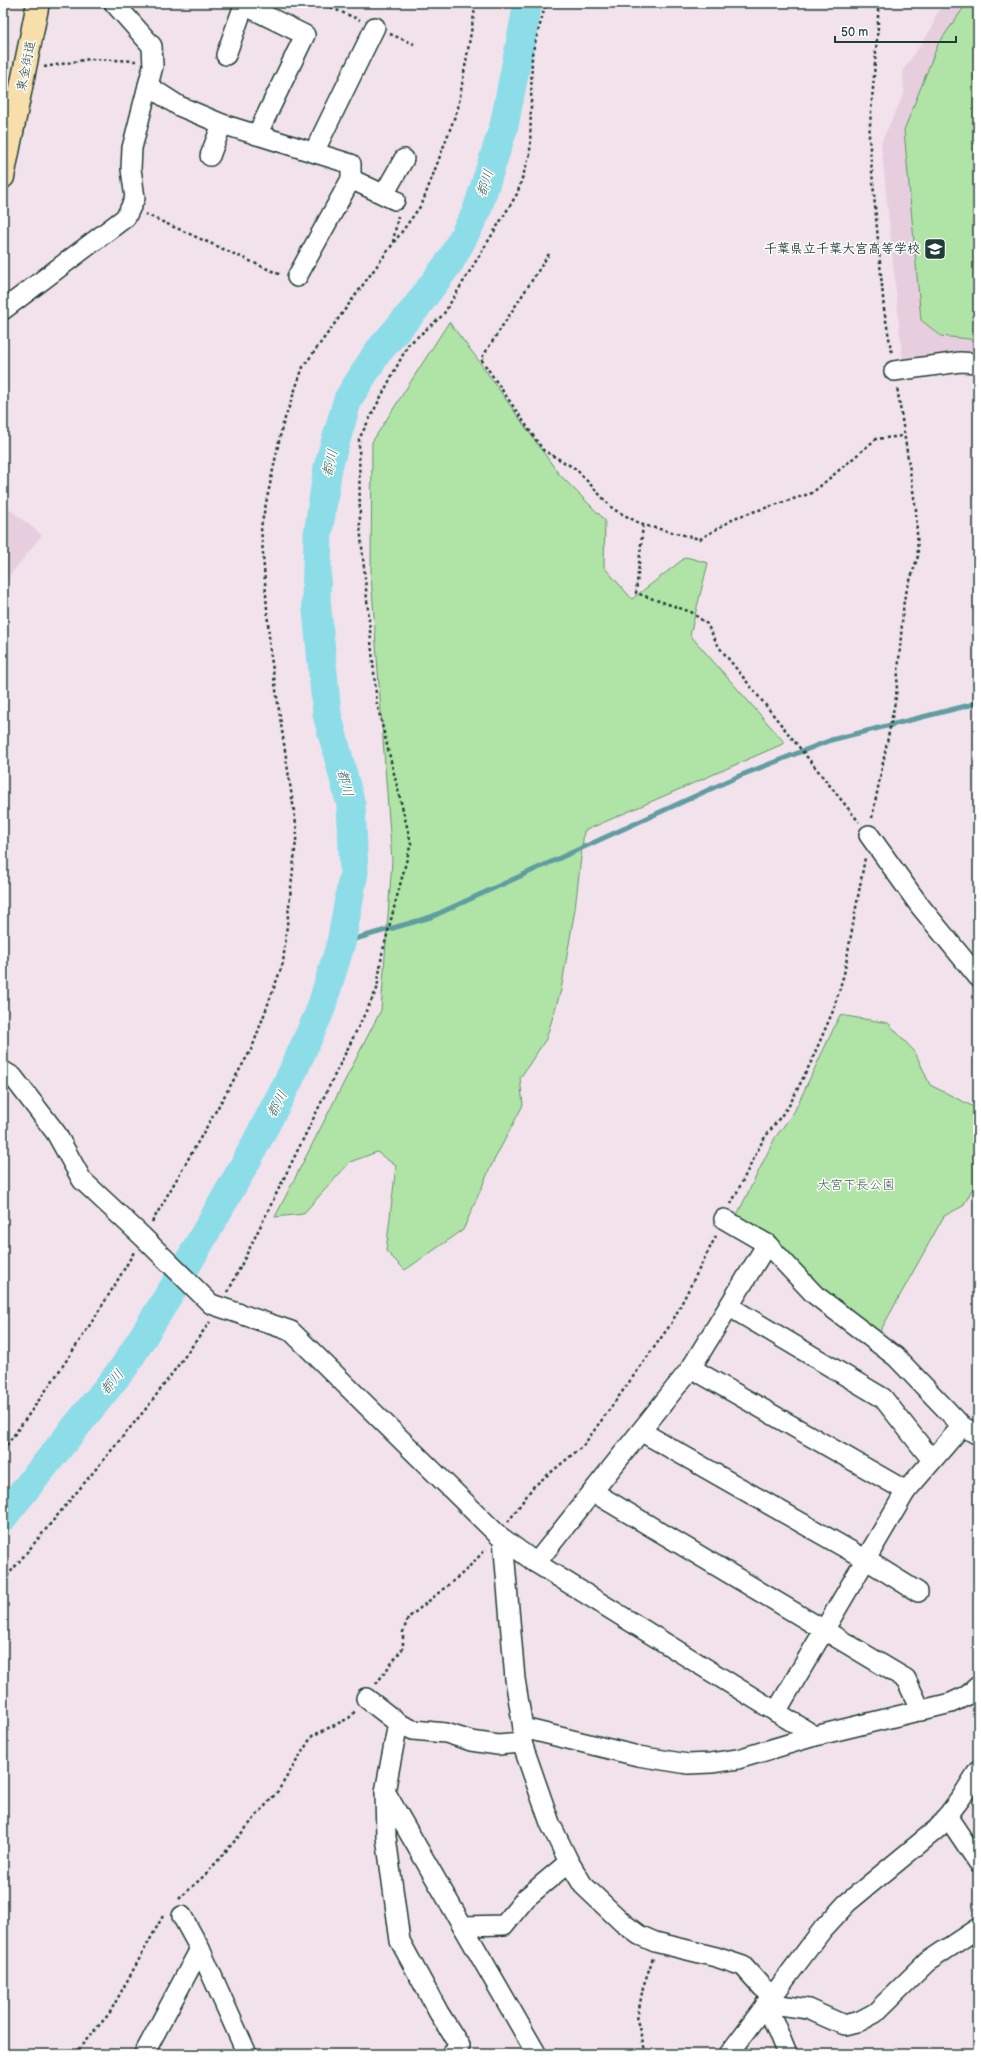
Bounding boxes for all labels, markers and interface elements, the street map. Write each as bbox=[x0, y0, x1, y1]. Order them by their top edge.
scale bar bbox=[835, 18, 956, 44]
text: 50 m bbox=[841, 25, 868, 40]
street label: 東金街道 bbox=[13, 39, 39, 93]
water label: 都川 bbox=[473, 167, 497, 199]
school or university icon: 千葉県立千葉大宮高等学校 bbox=[922, 236, 948, 262]
place label: 千葉県立千葉大宮高等学校 bbox=[764, 241, 920, 257]
water label: 都川 bbox=[319, 447, 341, 479]
water label: 都川 bbox=[333, 767, 357, 799]
water label: 都川 bbox=[263, 1088, 291, 1120]
park label: 大宮下長公園 bbox=[817, 1177, 895, 1193]
water label: 都川 bbox=[97, 1366, 127, 1398]

